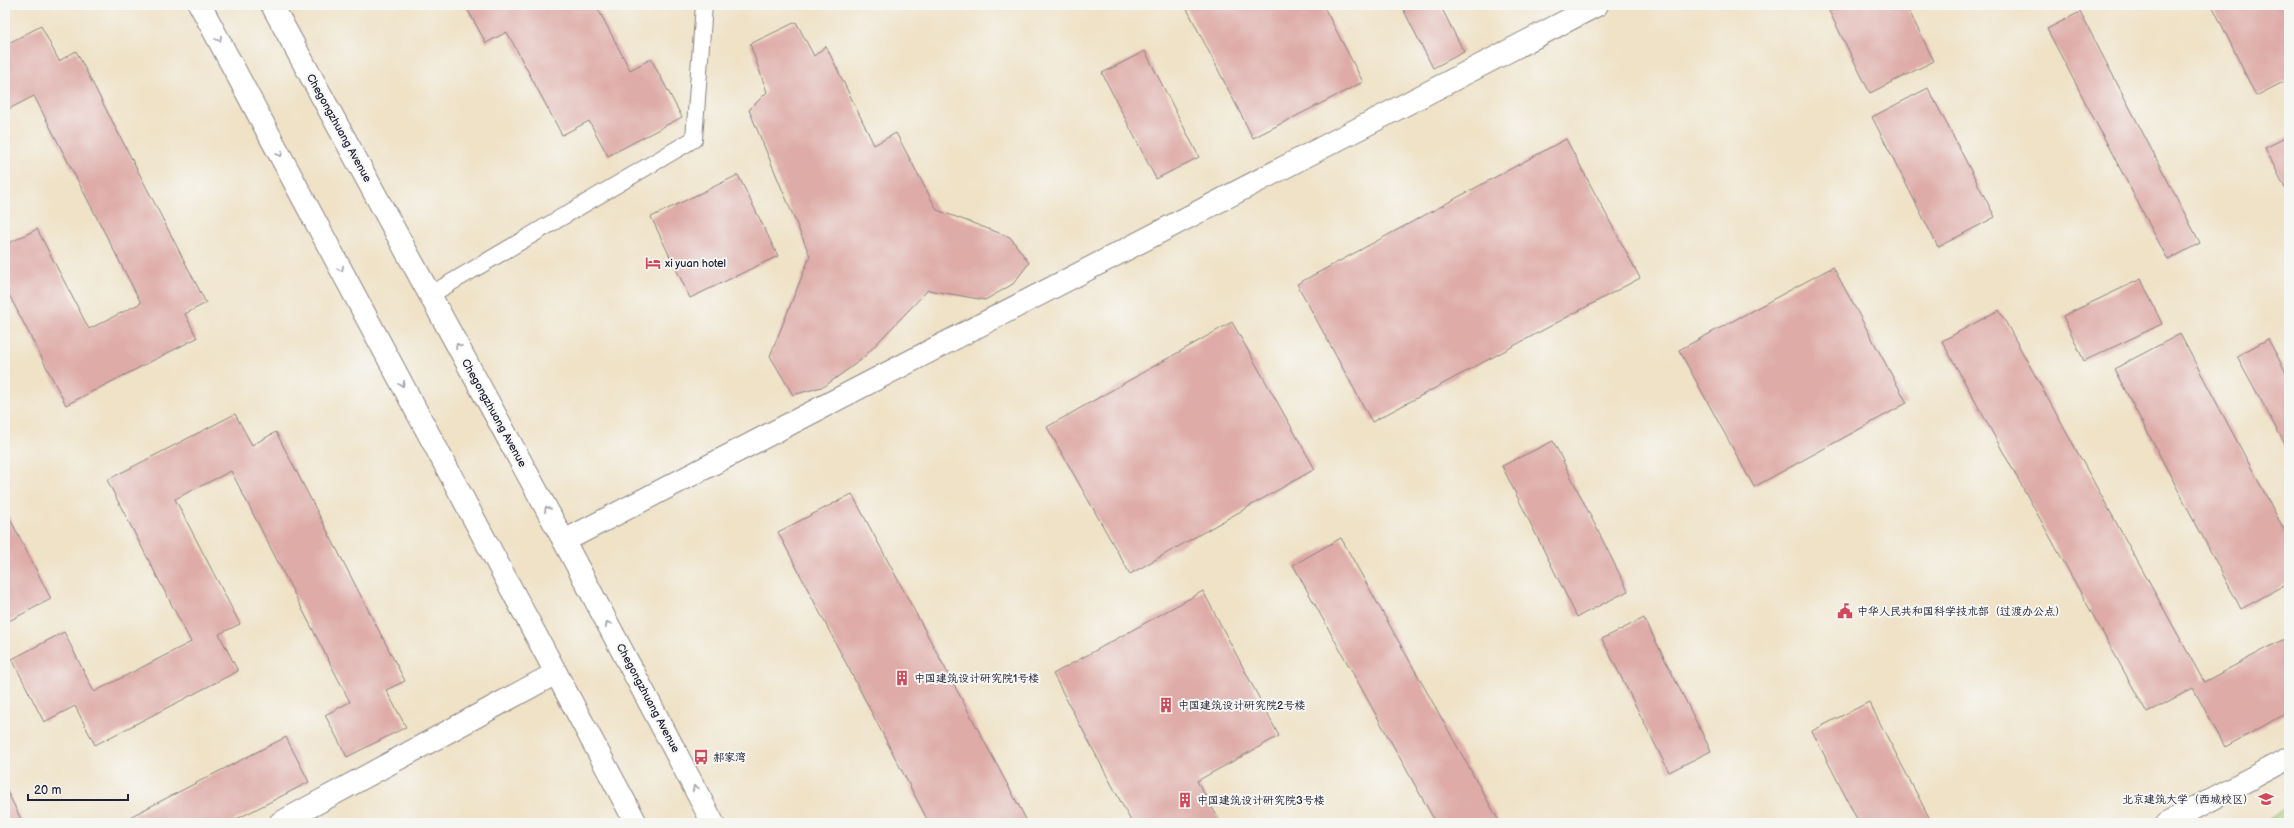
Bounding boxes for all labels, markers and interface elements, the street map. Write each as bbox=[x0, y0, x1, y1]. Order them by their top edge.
one-way arrow bbox=[214, 35, 221, 43]
street label: Chegongzhuang Avenue bbox=[304, 72, 374, 185]
one-way arrow bbox=[275, 150, 282, 157]
hotel icon: xi yuan hotel bbox=[644, 254, 662, 272]
place label: xi yuan hotel bbox=[665, 257, 726, 270]
one-way arrow bbox=[336, 265, 344, 272]
one-way arrow bbox=[455, 343, 462, 350]
street label: Chegongzhuang Avenue bbox=[459, 357, 529, 470]
one-way arrow bbox=[397, 380, 405, 387]
one-way arrow bbox=[544, 506, 551, 513]
public building icon: 中华人民共和国科学技术部（过渡办公点） bbox=[1836, 602, 1854, 620]
place label: 中华人民共和国科学技术部（过渡办公点） bbox=[1857, 605, 2066, 618]
one-way arrow bbox=[605, 621, 613, 628]
street label: Chegongzhuang Avenue bbox=[614, 641, 683, 755]
building icon: 中国建筑设计研究院1号楼 bbox=[893, 669, 911, 687]
place label: 中国建筑设计研究院1号楼 bbox=[914, 672, 1039, 685]
building icon: 中国建筑设计研究院2号楼 bbox=[1157, 696, 1175, 714]
place label: 中国建筑设计研究院2号楼 bbox=[1178, 699, 1306, 712]
bus stop icon: 郝家湾 bbox=[692, 748, 710, 766]
place label: 郝家湾 bbox=[713, 751, 746, 764]
scale bar bbox=[28, 776, 128, 802]
text: 20 m bbox=[34, 783, 61, 798]
one-way arrow bbox=[692, 785, 700, 793]
school or university icon: 北京建筑大学（西城校区） bbox=[2257, 790, 2275, 808]
building icon: 中国建筑设计研究院3号楼 bbox=[1176, 791, 1194, 809]
place label: 北京建筑大学（西城校区） bbox=[2122, 793, 2254, 806]
place label: 中国建筑设计研究院3号楼 bbox=[1197, 794, 1325, 807]

